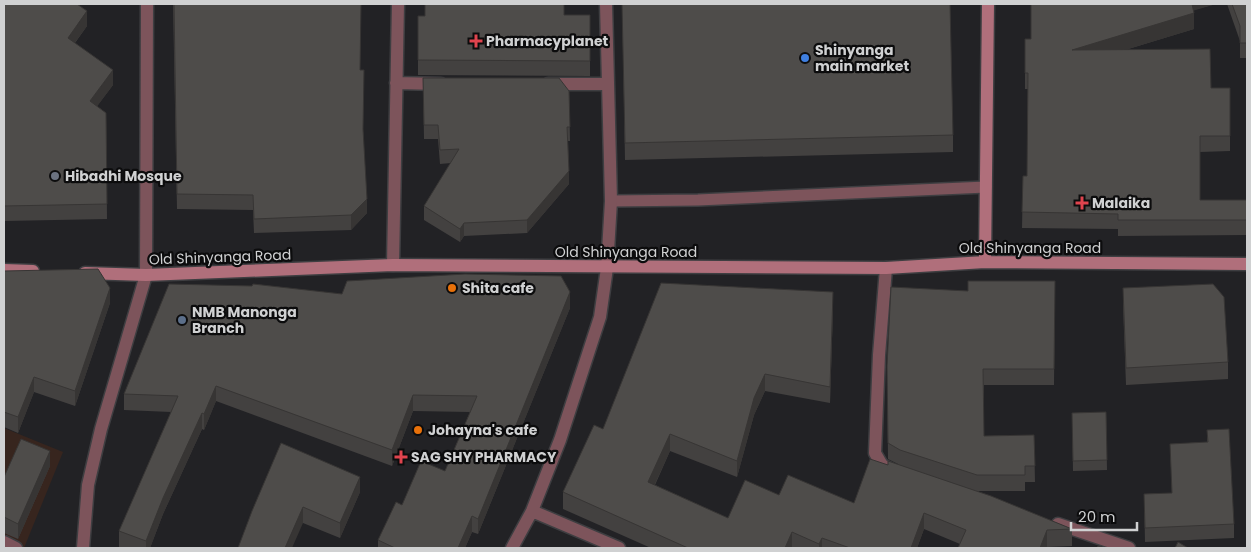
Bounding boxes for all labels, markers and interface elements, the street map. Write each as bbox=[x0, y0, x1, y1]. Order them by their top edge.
place label: Pharmacyplanet bbox=[486, 31, 609, 51]
marker: Pharmacyplanet bbox=[470, 35, 482, 47]
place label: Shinyanga main market bbox=[815, 40, 909, 76]
marker: Shinyanga main market bbox=[799, 52, 811, 64]
place label: Hibadhi Mosque bbox=[65, 166, 182, 186]
marker: Hibadhi Mosque bbox=[49, 170, 61, 182]
place label: Malaika bbox=[1092, 193, 1150, 213]
marker: Malaika bbox=[1076, 197, 1088, 209]
street label: Old Shinyanga Road bbox=[959, 238, 1101, 258]
street label: Old Shinyanga Road bbox=[555, 242, 697, 262]
street label: Old Shinyanga Road bbox=[148, 245, 292, 269]
place label: Shita cafe bbox=[462, 278, 534, 298]
marker: Shita cafe bbox=[446, 282, 458, 294]
place label: NMB Manonga Branch bbox=[192, 302, 297, 338]
marker: NMB Manonga Branch bbox=[176, 314, 188, 326]
place label: Johayna's cafe bbox=[428, 420, 538, 440]
marker: Johayna's cafe bbox=[412, 424, 424, 436]
place label: SAG SHY PHARMACY bbox=[411, 447, 557, 467]
marker: SAG SHY PHARMACY bbox=[395, 451, 407, 463]
scale bar bbox=[1071, 500, 1137, 532]
text: 20 m bbox=[1078, 506, 1116, 527]

